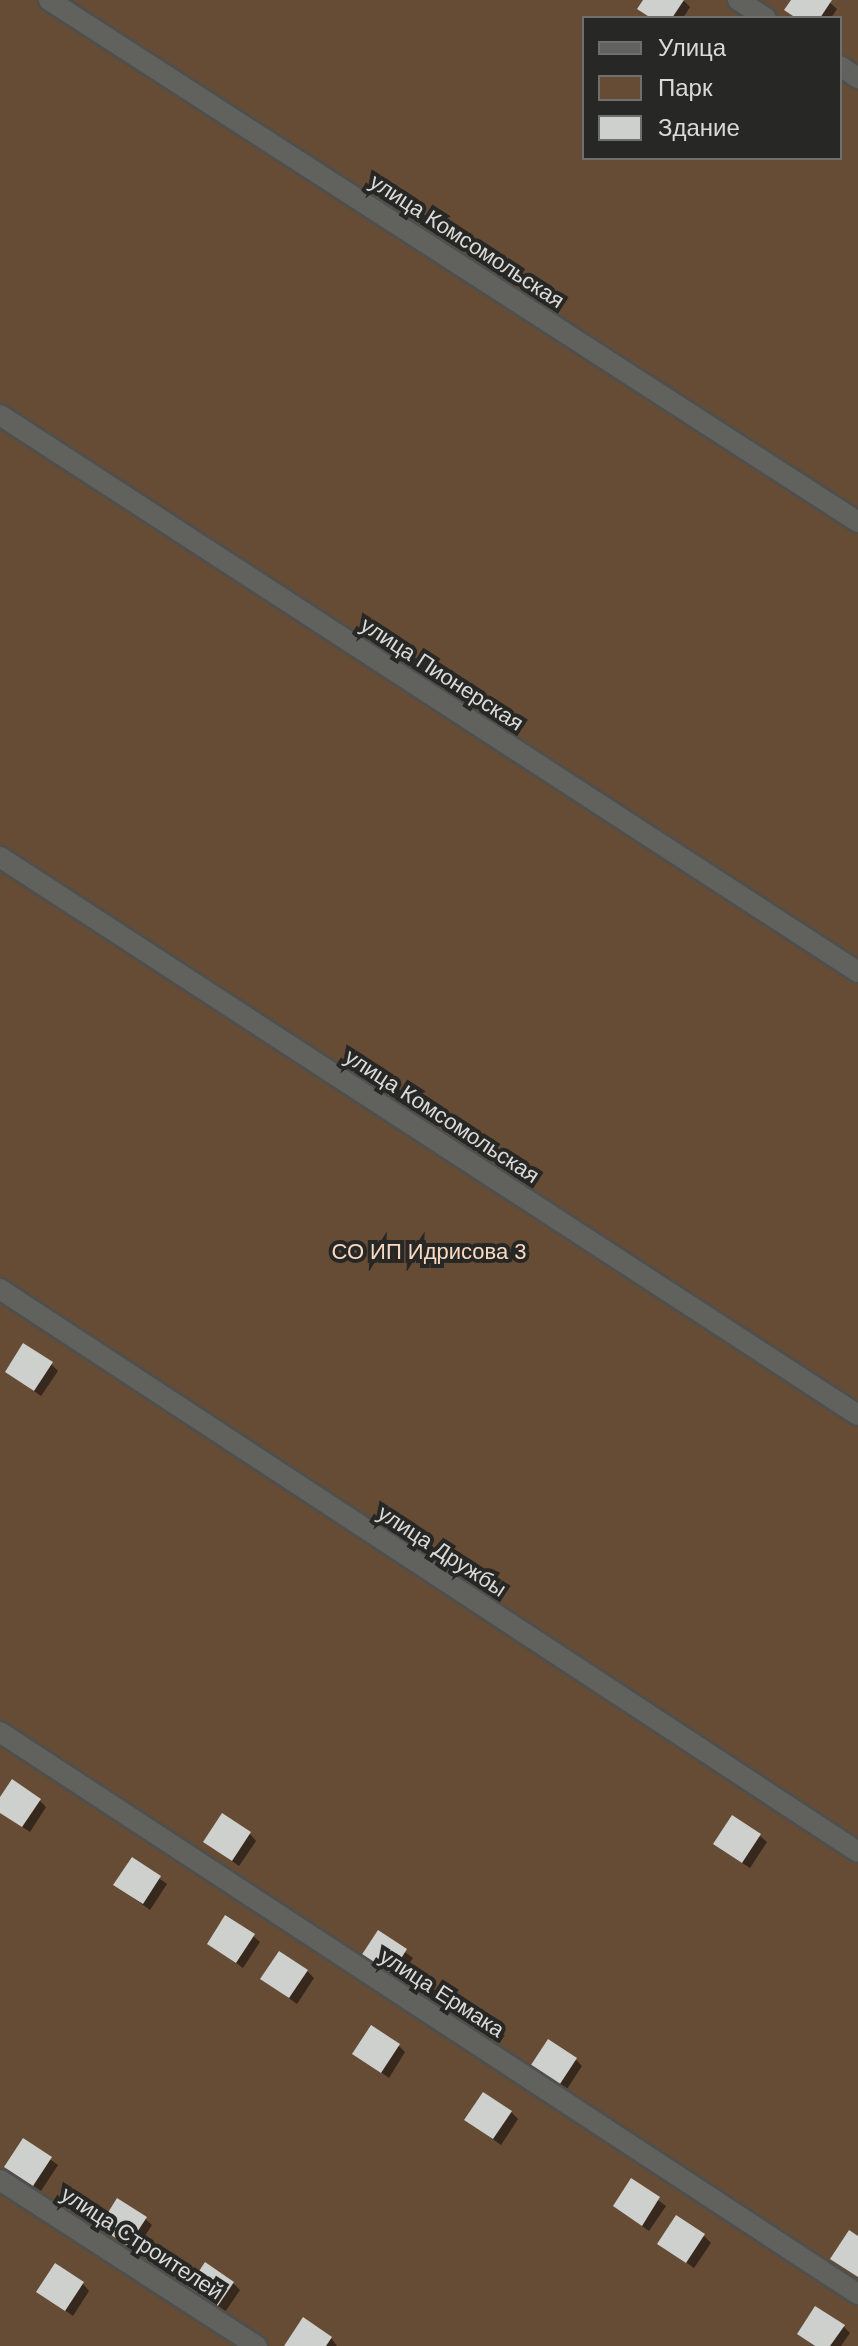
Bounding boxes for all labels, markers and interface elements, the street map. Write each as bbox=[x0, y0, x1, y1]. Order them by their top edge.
legend bbox=[582, 16, 842, 160]
text: Улица bbox=[658, 34, 726, 61]
text: Парк bbox=[658, 74, 712, 101]
text: Здание bbox=[658, 114, 740, 141]
street label: улица Комсомольская bbox=[365, 168, 569, 314]
street label: улица Пионерская bbox=[356, 612, 528, 736]
street label: улица Комсомольская bbox=[340, 1043, 544, 1189]
park label: СО ИП Идрисова 3 bbox=[331, 1239, 527, 1265]
street label: улица Дружбы bbox=[373, 1500, 511, 1602]
street label: улица Ермака bbox=[375, 1943, 509, 2043]
street label: улица Строителей bbox=[56, 2181, 228, 2305]

